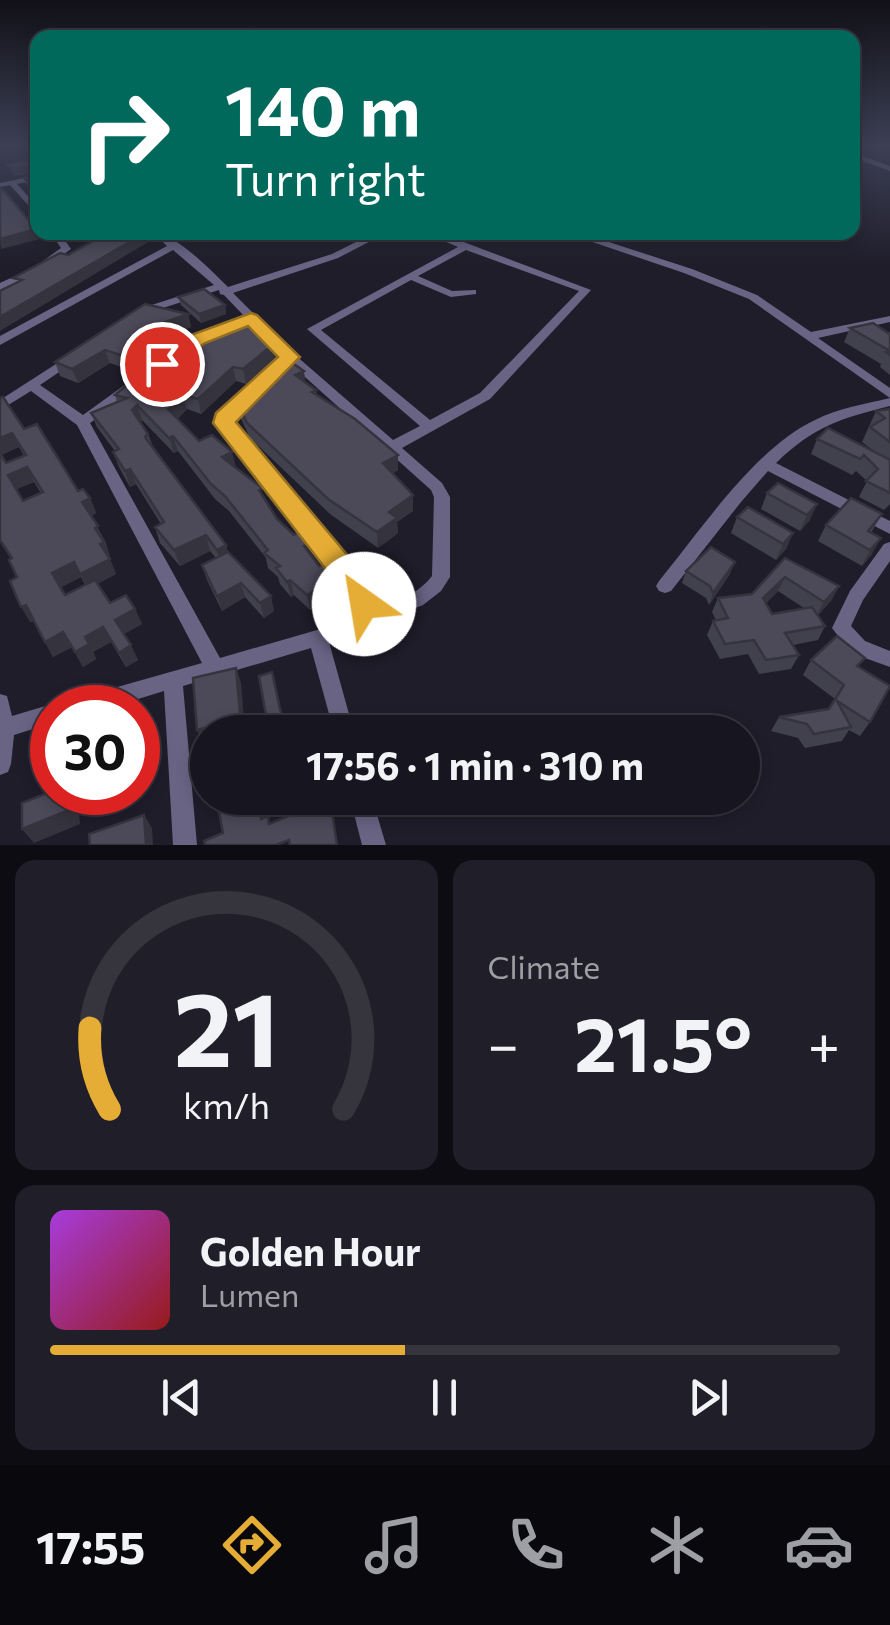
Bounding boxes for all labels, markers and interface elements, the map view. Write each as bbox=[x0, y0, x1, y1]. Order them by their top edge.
text: 140 m bbox=[225, 65, 421, 150]
icon: right bbox=[60, 70, 190, 200]
text: Turn right bbox=[225, 150, 426, 205]
pin bbox=[120, 322, 205, 407]
icon: arrive bbox=[135, 337, 190, 392]
position arrow bbox=[312, 552, 416, 656]
speed limit sign: 30 bbox=[30, 685, 160, 815]
text: 17:56 · 1 min · 310 m bbox=[306, 741, 644, 788]
text: Climate bbox=[488, 946, 600, 986]
text: 21 bbox=[173, 961, 279, 1088]
text: 21.5° bbox=[574, 996, 752, 1087]
text: − bbox=[488, 1009, 519, 1076]
text: + bbox=[808, 1009, 840, 1076]
text: km/h bbox=[183, 1083, 270, 1126]
text: Golden Hour bbox=[200, 1227, 421, 1274]
text: Lumen bbox=[200, 1274, 299, 1314]
icon: previous bbox=[154, 1370, 209, 1425]
icon: pause bbox=[417, 1370, 472, 1425]
icon: next bbox=[681, 1370, 736, 1425]
icon: directions bbox=[217, 1510, 287, 1580]
icon: music bbox=[359, 1510, 429, 1580]
icon: phone bbox=[501, 1510, 571, 1580]
icon: climate bbox=[642, 1510, 712, 1580]
icon: car bbox=[784, 1510, 854, 1580]
text: 17:55 bbox=[36, 1518, 145, 1573]

